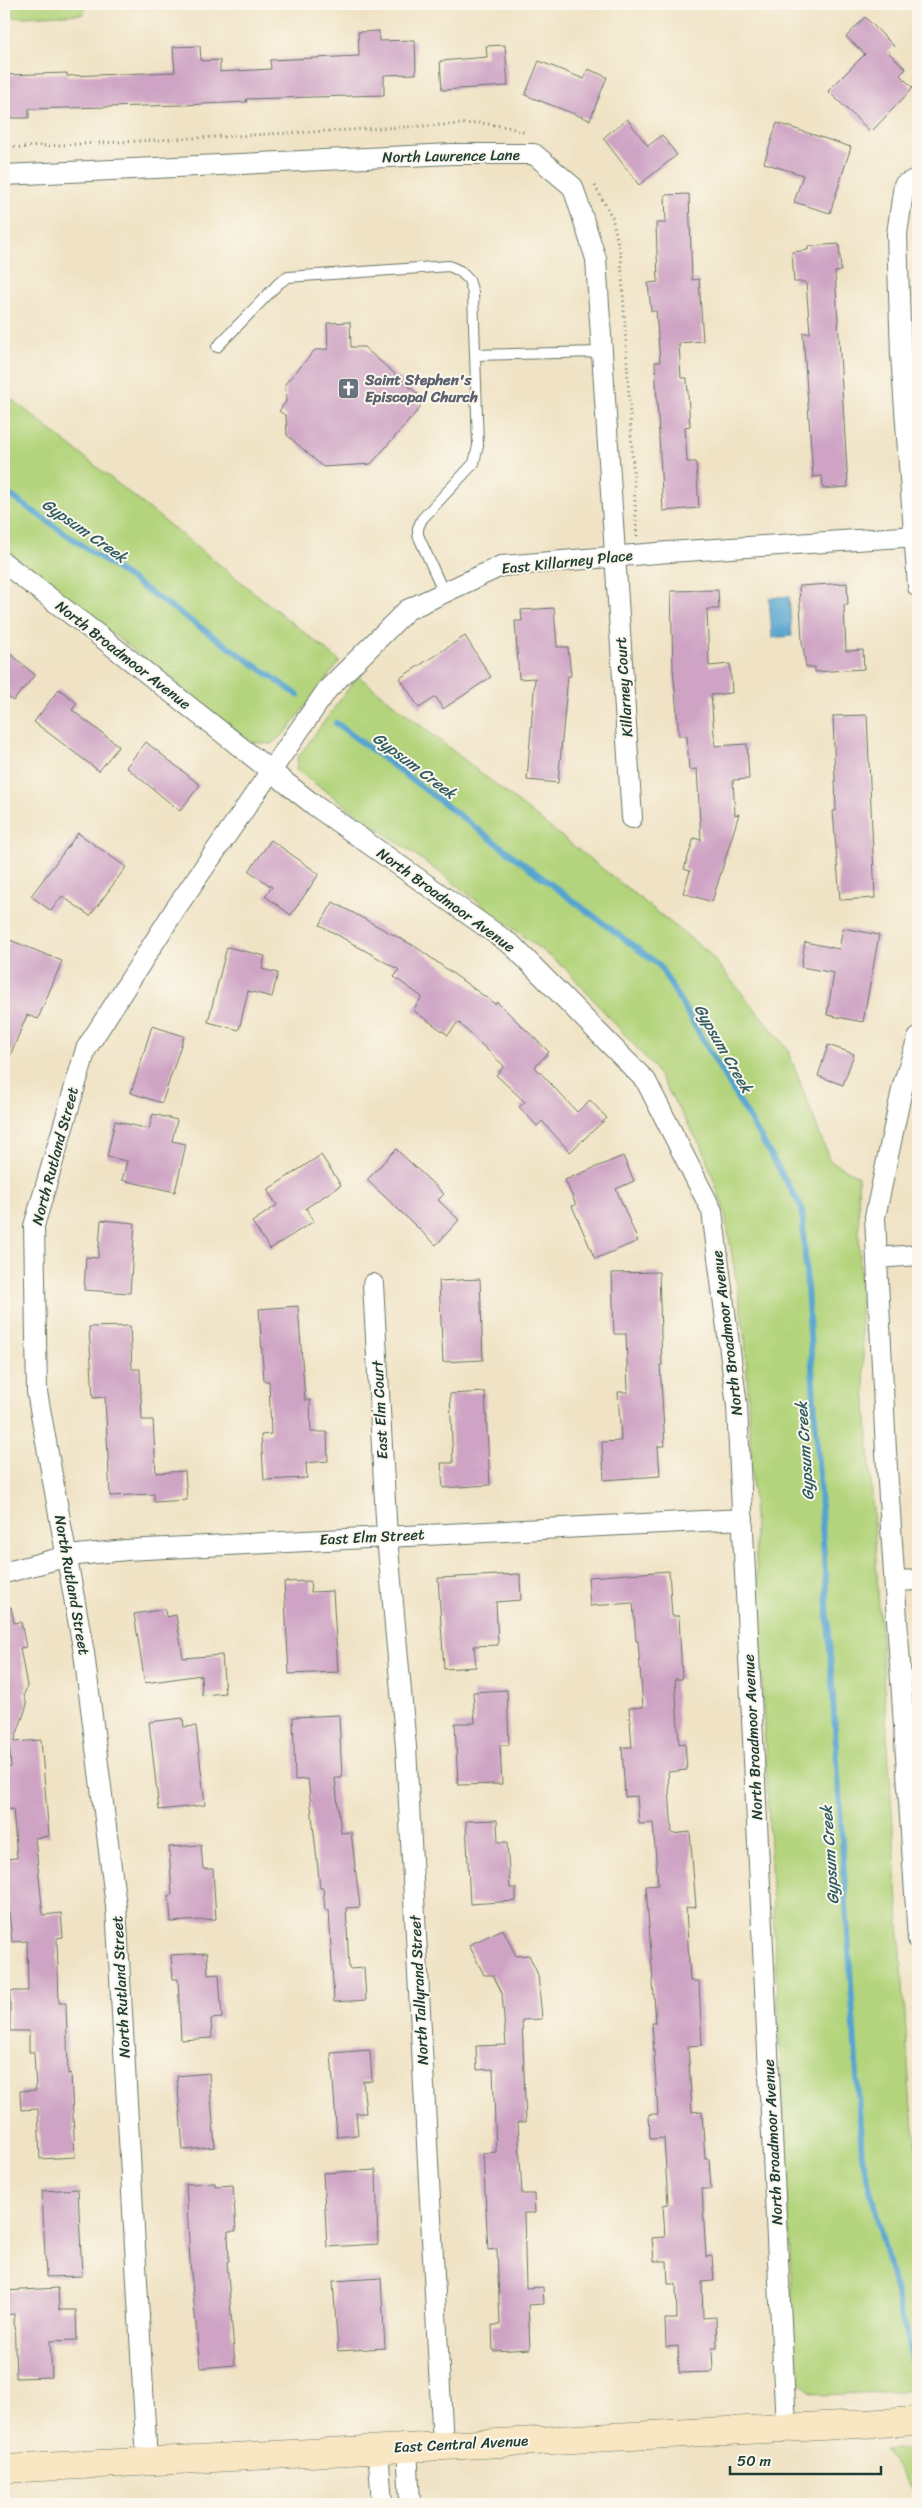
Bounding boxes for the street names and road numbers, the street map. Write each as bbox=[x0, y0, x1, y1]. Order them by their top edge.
street label: North Lawrence Lane bbox=[382, 142, 520, 170]
street label: East Killarney Place bbox=[500, 542, 634, 582]
street label: North Broadmoor Avenue bbox=[49, 594, 197, 717]
street label: Killarney Court bbox=[608, 636, 640, 738]
street label: North Broadmoor Avenue bbox=[371, 841, 521, 960]
street label: North Rutland Street bbox=[24, 1084, 86, 1228]
street label: North Broadmoor Avenue bbox=[704, 1249, 750, 1417]
street label: East Elm Court bbox=[364, 1359, 396, 1460]
street label: North Rutland Street bbox=[47, 1513, 97, 1658]
street label: East Elm Street bbox=[319, 1521, 426, 1553]
street label: North Broadmoor Avenue bbox=[736, 1653, 770, 1821]
street label: North Tallyrand Street bbox=[402, 1913, 436, 2066]
street label: North Rutland Street bbox=[104, 1915, 138, 2059]
street label: North Broadmoor Avenue bbox=[756, 2058, 790, 2226]
street label: East Central Avenue bbox=[393, 2427, 529, 2461]

